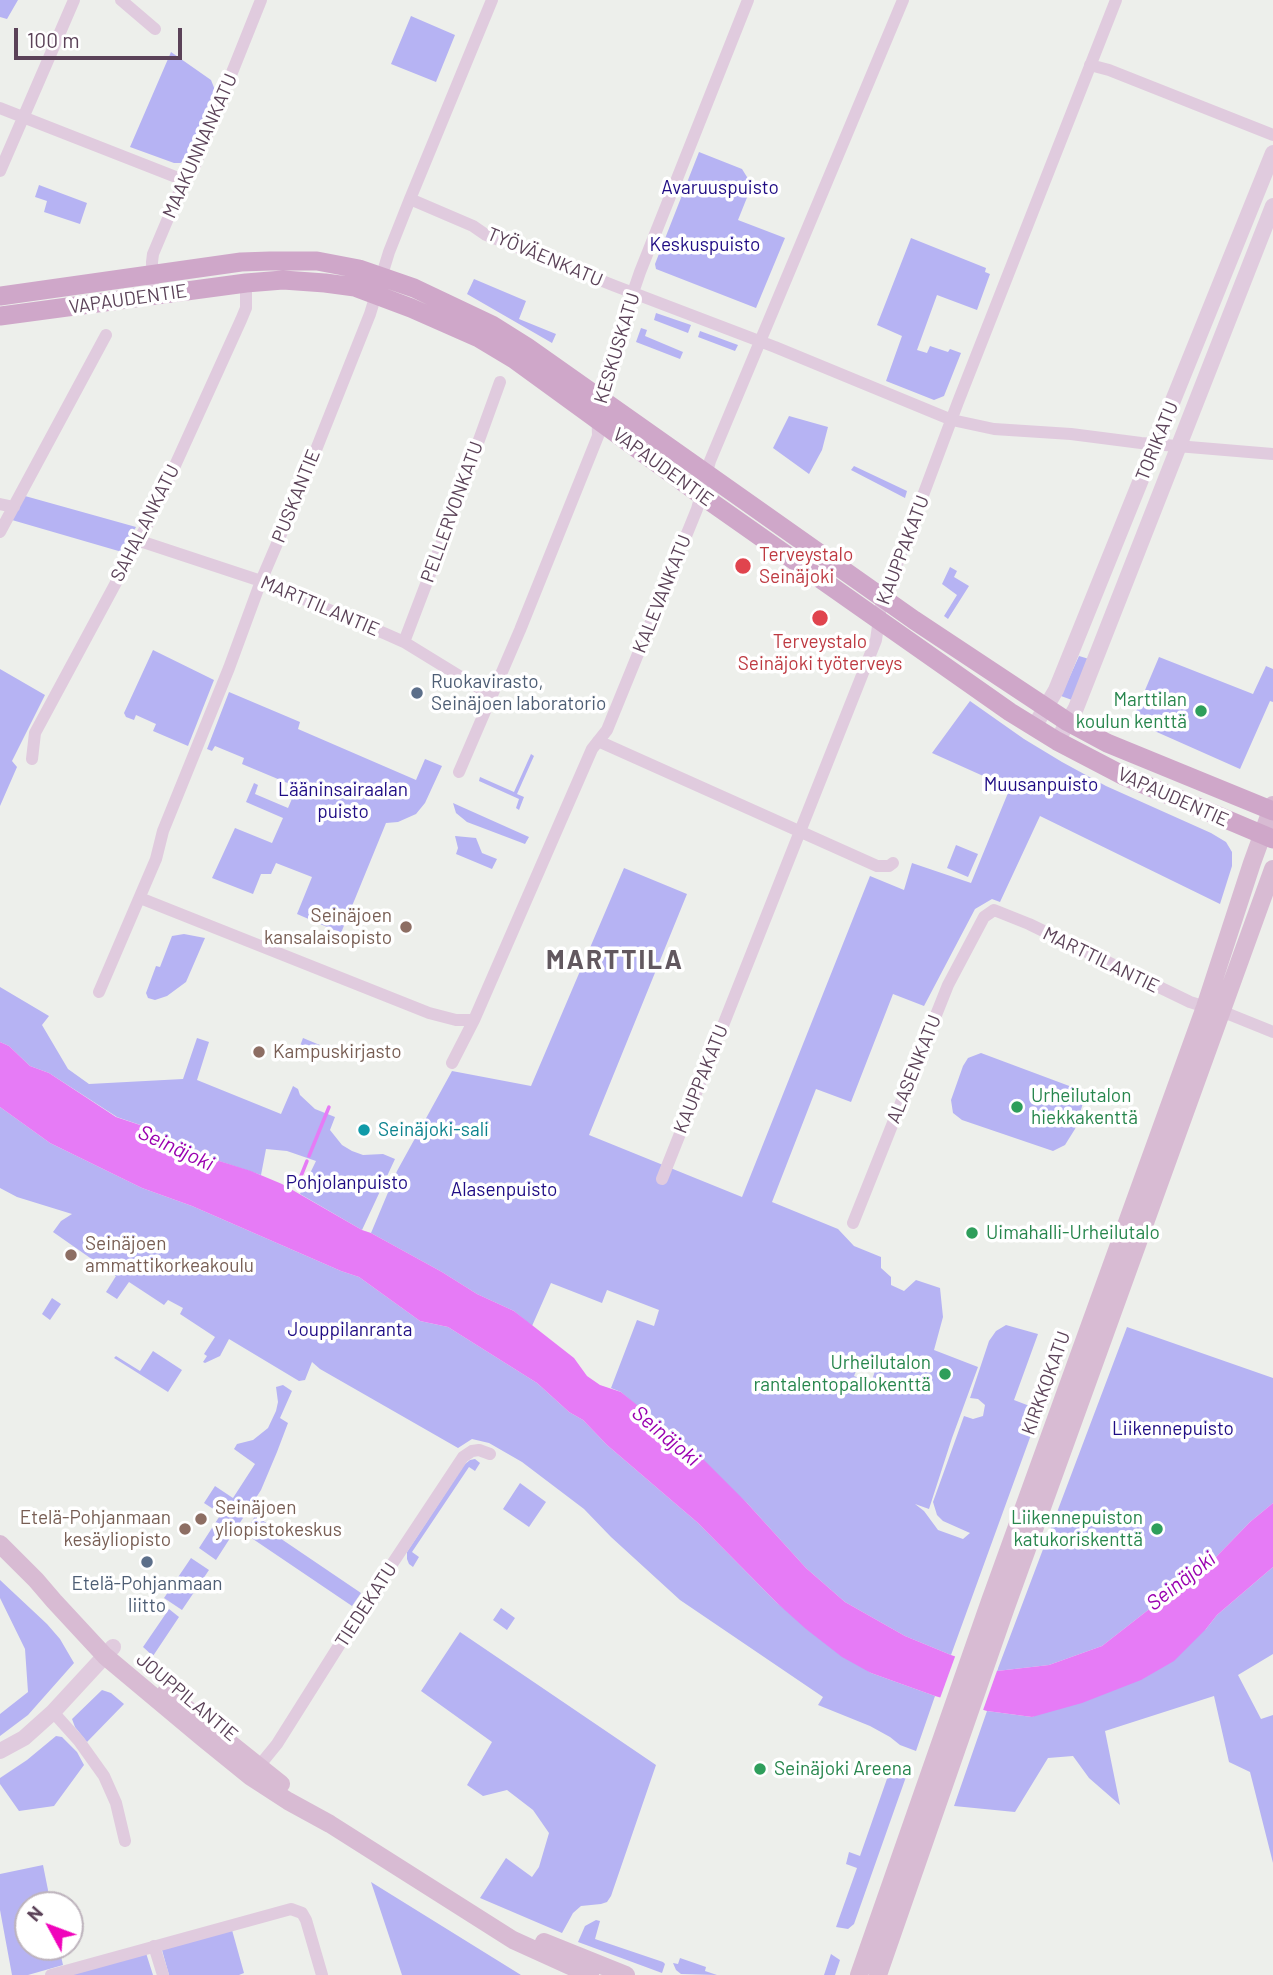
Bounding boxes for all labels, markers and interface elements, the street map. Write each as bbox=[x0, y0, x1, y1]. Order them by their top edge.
scale bar bbox=[18, 14, 186, 58]
text: 100 m bbox=[27, 27, 80, 52]
street label: MAAKUNNANKATU bbox=[158, 70, 242, 222]
park label: Avaruuspuisto bbox=[661, 177, 779, 199]
street label: TYÖVÄENKATU bbox=[484, 222, 606, 292]
park label: Keskuspuisto bbox=[650, 234, 760, 256]
street label: VAPAUDENTIE bbox=[68, 279, 188, 319]
street label: KESKUSKATU bbox=[589, 290, 645, 406]
street label: TORIKATU bbox=[1131, 398, 1183, 484]
street label: VAPAUDENTIE bbox=[608, 423, 718, 511]
street label: PELLERVONKATU bbox=[416, 438, 488, 586]
street label: PUSKANTIE bbox=[267, 446, 325, 546]
street label: SAHALANKATU bbox=[106, 461, 184, 585]
street label: KAUPPAKATU bbox=[872, 492, 934, 608]
street label: KALEVANKATU bbox=[628, 532, 696, 656]
place label: Terveystalo Seinäjoki bbox=[759, 544, 853, 588]
marker: Terveystalo Seinäjoki bbox=[733, 556, 753, 576]
street label: MARTTILANTIE bbox=[257, 571, 383, 641]
marker: Terveystalo Seinäjoki työterveys bbox=[810, 608, 830, 628]
place label: Terveystalo Seinäjoki työterveys bbox=[738, 631, 902, 675]
place label: Ruokavirasto, Seinäjoen laboratorio bbox=[431, 671, 606, 715]
marker: Ruokavirasto, Seinäjoen laboratorio bbox=[409, 685, 425, 701]
place label: Marttilan koulun kenttä bbox=[1076, 689, 1187, 733]
marker: Marttilan koulun kenttä bbox=[1193, 703, 1209, 719]
street label: VAPAUDENTIE bbox=[1114, 762, 1232, 832]
park label: Muusanpuisto bbox=[984, 774, 1098, 796]
park label: Lääninsairaalan puisto bbox=[278, 779, 408, 823]
place label: Seinäjoen kansalaisopisto bbox=[264, 905, 392, 949]
marker: Seinäjoen kansalaisopisto bbox=[398, 919, 414, 935]
street label: MARTTILANTIE bbox=[1039, 922, 1163, 998]
district label: MARTTILA bbox=[547, 944, 683, 976]
street label: ALASENKATU bbox=[882, 1011, 946, 1127]
street label: KAUPPAKATU bbox=[669, 1021, 733, 1137]
place label: Kampuskirjasto bbox=[273, 1041, 402, 1063]
marker: Kampuskirjasto bbox=[251, 1044, 267, 1060]
place label: Urheilutalon hiekkakenttä bbox=[1031, 1085, 1138, 1129]
marker: Urheilutalon hiekkakenttä bbox=[1009, 1099, 1025, 1115]
water label: Seinäjoki bbox=[134, 1119, 218, 1177]
place label: Seinäjoki-sali bbox=[378, 1119, 489, 1141]
marker: Seinäjoki-sali bbox=[356, 1122, 372, 1138]
park label: Pohjolanpuisto bbox=[286, 1172, 408, 1194]
park label: Alasenpuisto bbox=[451, 1179, 557, 1201]
place label: Uimahalli-Urheilutalo bbox=[986, 1222, 1160, 1244]
marker: Uimahalli-Urheilutalo bbox=[964, 1225, 980, 1241]
place label: Seinäjoen ammattikorkeakoulu bbox=[85, 1233, 254, 1277]
marker: Seinäjoen ammattikorkeakoulu bbox=[63, 1247, 79, 1263]
park label: Jouppilanranta bbox=[287, 1319, 413, 1341]
street label: KIRKKOKATU bbox=[1017, 1328, 1075, 1438]
place label: Urheilutalon rantalentopallokenttä bbox=[753, 1352, 931, 1396]
marker: Urheilutalon rantalentopallokenttä bbox=[937, 1366, 953, 1382]
water label: Seinäjoki bbox=[627, 1400, 705, 1472]
park label: Liikennepuisto bbox=[1112, 1418, 1234, 1440]
place label: Seinäjoen yliopistokeskus bbox=[215, 1497, 342, 1541]
place label: Etelä-Pohjanmaan kesäyliopisto bbox=[20, 1507, 171, 1551]
place label: Liikennepuiston katukoriskenttä bbox=[1011, 1507, 1143, 1551]
marker: Seinäjoen yliopistokeskus bbox=[193, 1511, 209, 1527]
marker: Etelä-Pohjanmaan kesäyliopisto bbox=[177, 1521, 193, 1537]
marker: Liikennepuiston katukoriskenttä bbox=[1149, 1521, 1165, 1537]
water label: Seinäjoki bbox=[1141, 1546, 1221, 1616]
marker: Etelä-Pohjanmaan liitto bbox=[139, 1554, 155, 1570]
street label: TIEDEKATU bbox=[330, 1559, 402, 1651]
place label: Etelä-Pohjanmaan liitto bbox=[71, 1573, 223, 1617]
street label: JOUPPILANTIE bbox=[132, 1648, 242, 1746]
place label: Seinäjoki Areena bbox=[774, 1758, 912, 1780]
marker: Seinäjoki Areena bbox=[752, 1761, 768, 1777]
north arrow bbox=[14, 1891, 84, 1961]
text: N bbox=[21, 1901, 47, 1926]

